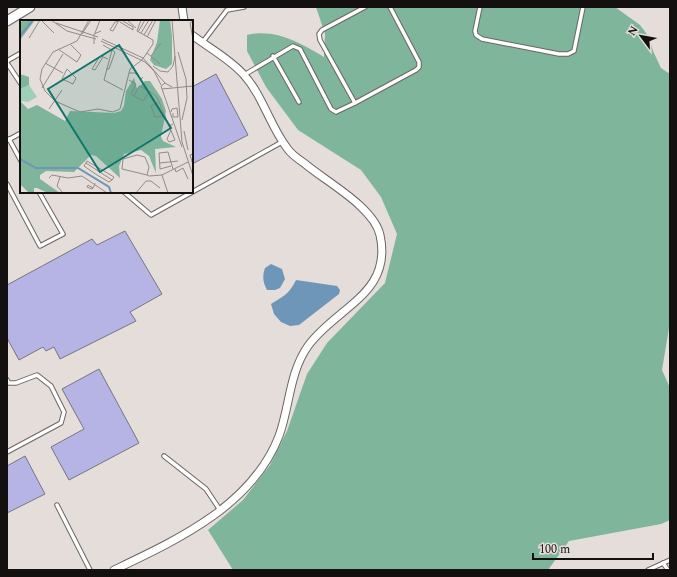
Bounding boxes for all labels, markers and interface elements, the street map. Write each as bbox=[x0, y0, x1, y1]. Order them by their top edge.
north arrow bbox=[621, 16, 661, 56]
inset map bbox=[20, 20, 193, 193]
text: N bbox=[623, 23, 643, 39]
scale bar bbox=[533, 535, 653, 561]
text: 100 m bbox=[539, 540, 570, 559]

